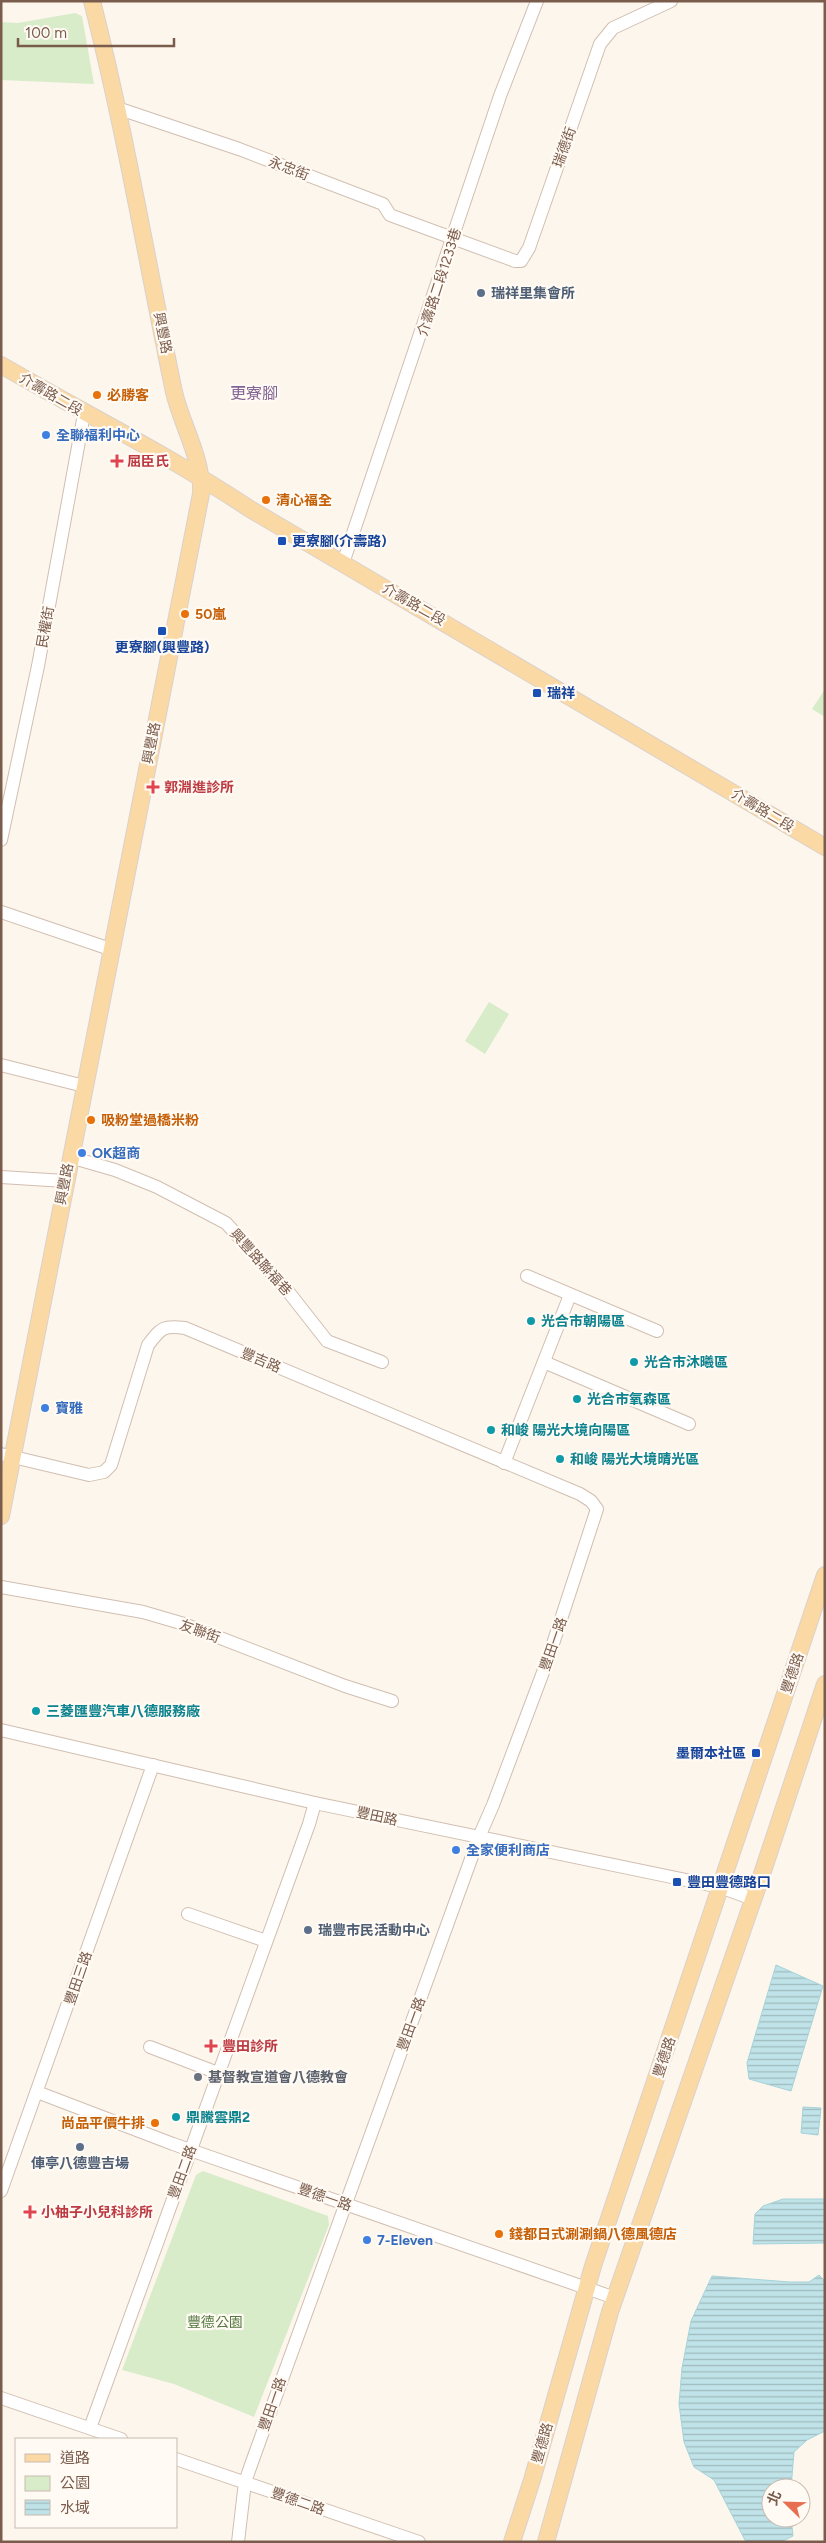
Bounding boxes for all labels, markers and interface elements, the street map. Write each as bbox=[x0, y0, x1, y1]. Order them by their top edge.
scale bar bbox=[18, 15, 174, 47]
text: 100 m bbox=[25, 24, 67, 42]
street label: 瑞德街 bbox=[549, 125, 580, 170]
street label: 永忠街 bbox=[266, 153, 311, 184]
street label: 介壽路二段1233巷 bbox=[414, 226, 465, 338]
place label: 瑞祥里集會所 bbox=[491, 285, 575, 302]
marker: 瑞祥里集會所 bbox=[475, 287, 487, 299]
street label: 興豐路 bbox=[150, 311, 175, 355]
street label: 介壽路二段 bbox=[16, 370, 85, 419]
district label: 更寮腳 bbox=[230, 384, 278, 403]
place label: 必勝客 bbox=[107, 387, 149, 404]
marker: 必勝客 bbox=[91, 389, 103, 401]
place label: 全聯福利中心 bbox=[56, 427, 140, 444]
marker: 全聯福利中心 bbox=[40, 429, 52, 441]
place label: 屈臣氏 bbox=[127, 453, 169, 470]
marker: 屈臣氏 bbox=[111, 455, 123, 467]
place label: 清心福全 bbox=[276, 492, 332, 509]
marker: 清心福全 bbox=[260, 494, 272, 506]
place label: 更寮腳(介壽路) bbox=[292, 533, 387, 550]
marker: 更寮腳(介壽路) bbox=[276, 535, 288, 547]
street label: 介壽路二段 bbox=[379, 580, 448, 629]
street label: 民權街 bbox=[33, 605, 58, 649]
place label: 50嵐 bbox=[195, 606, 226, 623]
marker: 50嵐 bbox=[179, 608, 191, 620]
marker: 更寮腳(興豐路) bbox=[156, 625, 168, 637]
place label: 更寮腳(興豐路) bbox=[115, 639, 209, 656]
place label: 瑞祥 bbox=[547, 685, 575, 702]
marker: 瑞祥 bbox=[531, 687, 543, 699]
street label: 興豐路 bbox=[139, 721, 164, 765]
place label: 郭淵進診所 bbox=[164, 779, 234, 796]
marker: 郭淵進診所 bbox=[146, 780, 160, 794]
street label: 介壽路二段 bbox=[728, 785, 797, 836]
place label: 吸粉堂過橋米粉 bbox=[101, 1112, 199, 1129]
marker: 吸粉堂過橋米粉 bbox=[85, 1114, 97, 1126]
place label: OK超商 bbox=[92, 1145, 140, 1162]
marker: OK超商 bbox=[76, 1147, 88, 1159]
street label: 興豐路 bbox=[52, 1162, 77, 1206]
street label: 興豐路聯福巷 bbox=[226, 1225, 295, 1299]
place label: 光合市朝陽區 bbox=[541, 1313, 625, 1330]
marker: 光合市朝陽區 bbox=[525, 1315, 537, 1327]
street label: 豐吉路 bbox=[238, 1344, 283, 1376]
place label: 光合市沐曦區 bbox=[644, 1354, 728, 1371]
marker: 光合市沐曦區 bbox=[628, 1356, 640, 1368]
place label: 光合市氧森區 bbox=[587, 1391, 671, 1408]
marker: 光合市氧森區 bbox=[571, 1393, 583, 1405]
place label: 寶雅 bbox=[55, 1400, 83, 1417]
marker: 寶雅 bbox=[39, 1402, 51, 1414]
place label: 和峻 陽光大境向陽區 bbox=[501, 1422, 630, 1439]
marker: 和峻 陽光大境向陽區 bbox=[485, 1424, 497, 1436]
place label: 和峻 陽光大境晴光區 bbox=[570, 1451, 699, 1468]
marker: 和峻 陽光大境晴光區 bbox=[554, 1453, 566, 1465]
street label: 豐田一路 bbox=[536, 1615, 571, 1673]
street label: 友聯街 bbox=[177, 1616, 222, 1647]
street label: 豐德路 bbox=[778, 1651, 807, 1696]
place label: 三菱匯豐汽車八德服務廠 bbox=[46, 1703, 200, 1720]
marker: 三菱匯豐汽車八德服務廠 bbox=[30, 1705, 42, 1717]
place label: 墨爾本社區 bbox=[676, 1745, 746, 1762]
marker: 墨爾本社區 bbox=[750, 1747, 762, 1759]
street label: 豐田路 bbox=[355, 1804, 399, 1829]
place label: 全家便利商店 bbox=[466, 1842, 550, 1859]
marker: 全家便利商店 bbox=[450, 1844, 462, 1856]
place label: 豐田豐德路口 bbox=[687, 1874, 771, 1891]
marker: 豐田豐德路口 bbox=[671, 1876, 683, 1888]
place label: 瑞豐市民活動中心 bbox=[318, 1922, 430, 1939]
marker: 瑞豐市民活動中心 bbox=[302, 1924, 314, 1936]
street label: 豐田三路 bbox=[61, 1949, 96, 2007]
street label: 豐田一路 bbox=[394, 1995, 429, 2053]
street label: 豐德路 bbox=[650, 2035, 679, 2080]
place label: 豐田診所 bbox=[222, 2038, 278, 2055]
marker: 豐田診所 bbox=[204, 2039, 218, 2053]
place label: 基督教宣道會八德教會 bbox=[208, 2069, 348, 2086]
marker: 基督教宣道會八德教會 bbox=[192, 2071, 204, 2083]
place label: 鼎騰雲鼎2 bbox=[186, 2109, 250, 2126]
marker: 鼎騰雲鼎2 bbox=[170, 2111, 182, 2123]
place label: 尚品平價牛排 bbox=[61, 2115, 145, 2132]
marker: 尚品平價牛排 bbox=[149, 2117, 161, 2129]
marker: 俥亭八德豐吉場 bbox=[74, 2141, 86, 2153]
street label: 豐田二路 bbox=[165, 2143, 200, 2201]
place label: 俥亭八德豐吉場 bbox=[31, 2155, 129, 2172]
street label: 豐德一路 bbox=[296, 2180, 354, 2215]
place label: 小柚子小兒科診所 bbox=[41, 2204, 153, 2221]
marker: 小柚子小兒科診所 bbox=[23, 2205, 37, 2219]
place label: 錢都日式涮涮鍋八德風德店 bbox=[509, 2226, 677, 2243]
marker: 錢都日式涮涮鍋八德風德店 bbox=[493, 2228, 505, 2240]
place label: 7-Eleven bbox=[377, 2232, 433, 2249]
marker: 7-Eleven bbox=[361, 2234, 373, 2246]
park label: 豐德公園 bbox=[187, 2314, 243, 2331]
street label: 豐田一路 bbox=[255, 2375, 290, 2433]
street label: 豐德路 bbox=[529, 2421, 556, 2466]
legend bbox=[15, 2438, 178, 2528]
text: 道路 bbox=[60, 2449, 90, 2467]
text: 公園 bbox=[60, 2474, 90, 2492]
north arrow bbox=[761, 2478, 811, 2528]
street label: 豐德二路 bbox=[269, 2484, 327, 2519]
text: 北 bbox=[764, 2488, 785, 2508]
text: 水域 bbox=[60, 2499, 90, 2517]

